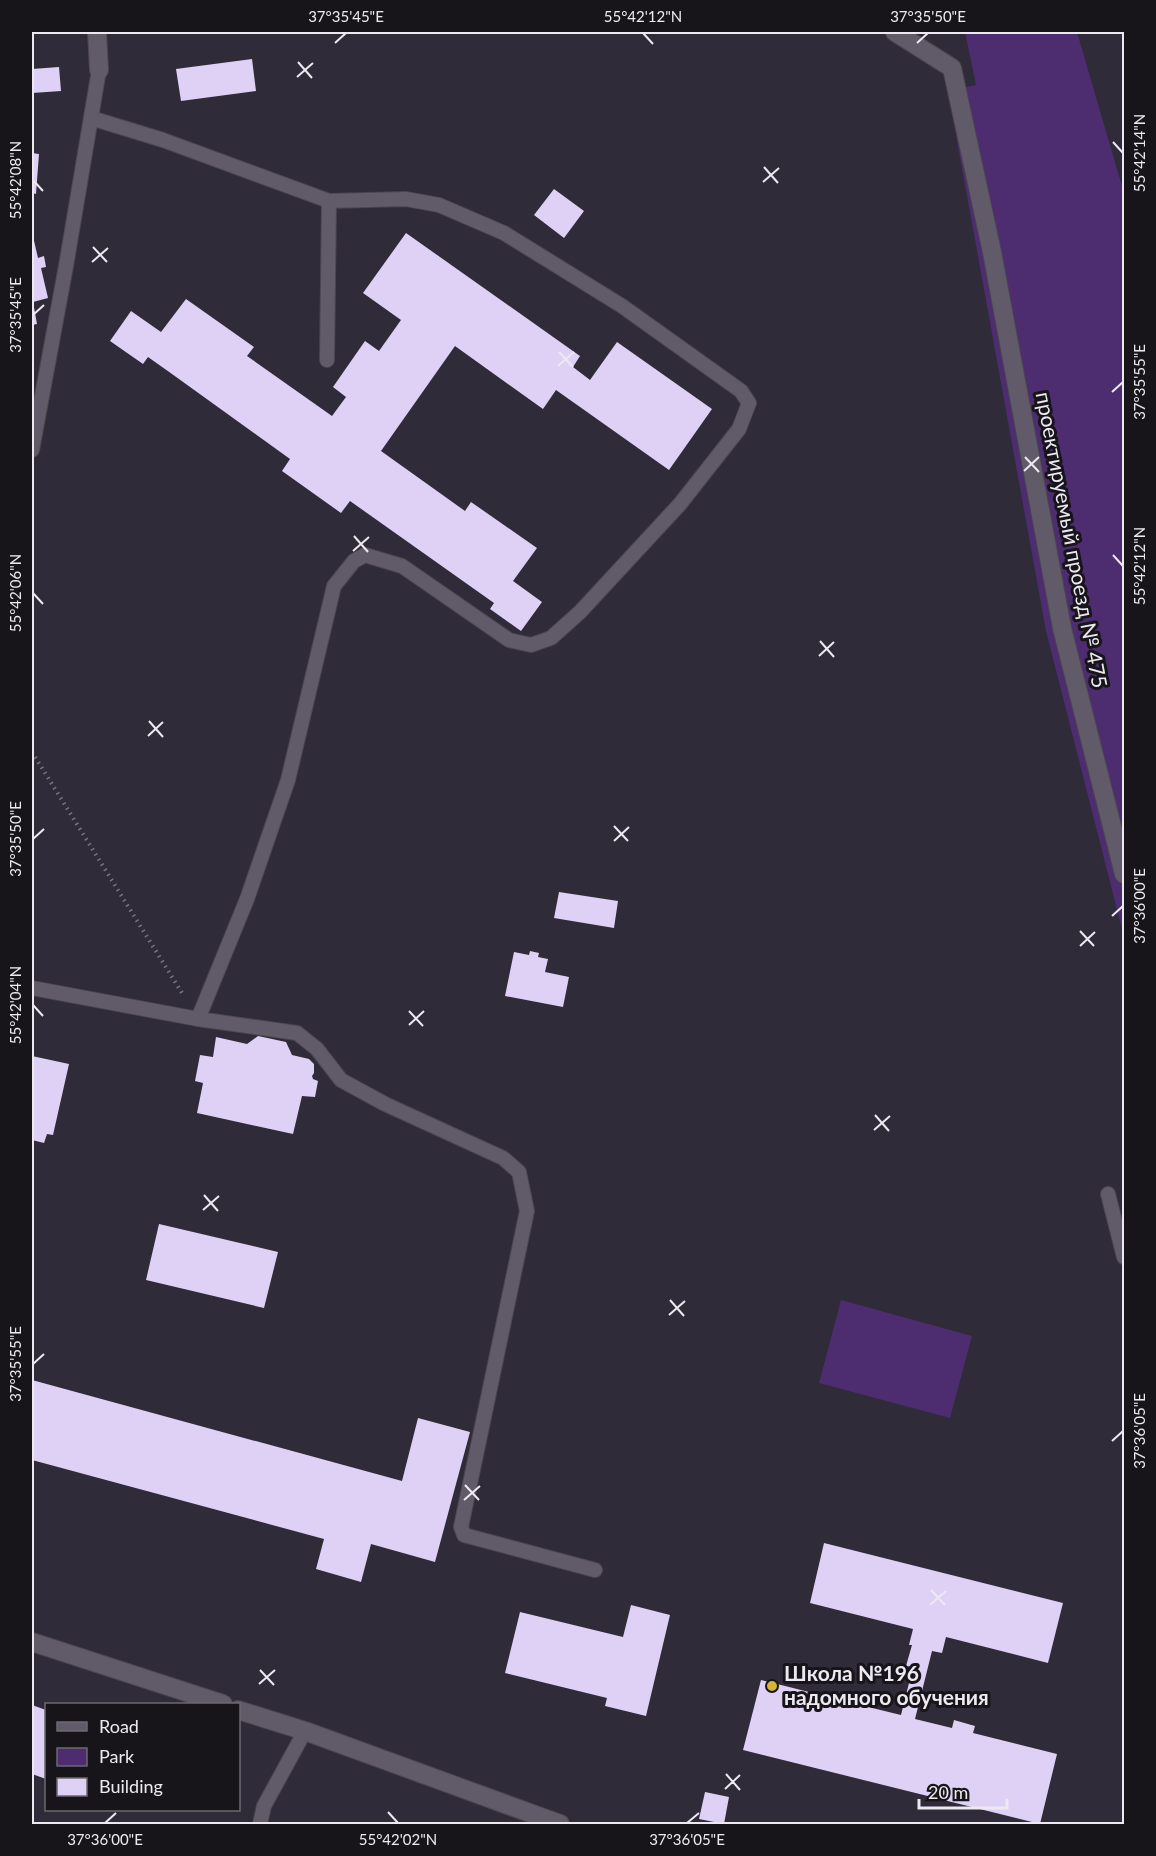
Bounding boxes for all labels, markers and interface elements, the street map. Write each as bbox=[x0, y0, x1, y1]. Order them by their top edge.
text: 37°35'45"E bbox=[308, 7, 384, 25]
text: 55°42'12"N bbox=[604, 7, 682, 25]
text: 37°35'50"E bbox=[890, 7, 966, 25]
text: 55°42'14"N bbox=[1130, 114, 1148, 192]
text: 55°42'08"N bbox=[6, 141, 24, 219]
text: 37°35'45"E bbox=[6, 277, 24, 353]
text: 37°35'55"E bbox=[1130, 344, 1148, 420]
street label: проектируемый проезд № 475 bbox=[1031, 390, 1113, 690]
text: 55°42'12"N bbox=[1130, 527, 1148, 605]
text: 55°42'06"N bbox=[6, 554, 24, 632]
text: 37°35'50"E bbox=[6, 801, 24, 877]
text: 37°36'00"E bbox=[1130, 868, 1148, 944]
text: 55°42'04"N bbox=[6, 966, 24, 1044]
text: 37°35'55"E bbox=[6, 1326, 24, 1402]
text: 37°36'05"E bbox=[1130, 1393, 1148, 1469]
place label: Школа №196 надомного обучения bbox=[784, 1660, 989, 1709]
marker: Школа №196 надомного обучения bbox=[765, 1679, 779, 1693]
legend bbox=[45, 1703, 240, 1811]
text: Road bbox=[99, 1715, 139, 1737]
text: Park bbox=[99, 1745, 135, 1767]
scale bar bbox=[919, 1772, 1008, 1810]
text: Building bbox=[99, 1775, 163, 1797]
text: 20 m bbox=[928, 1781, 968, 1803]
text: 37°36'00"E bbox=[67, 1830, 143, 1848]
text: 55°42'02"N bbox=[359, 1830, 437, 1848]
text: 37°36'05"E bbox=[649, 1830, 725, 1848]

